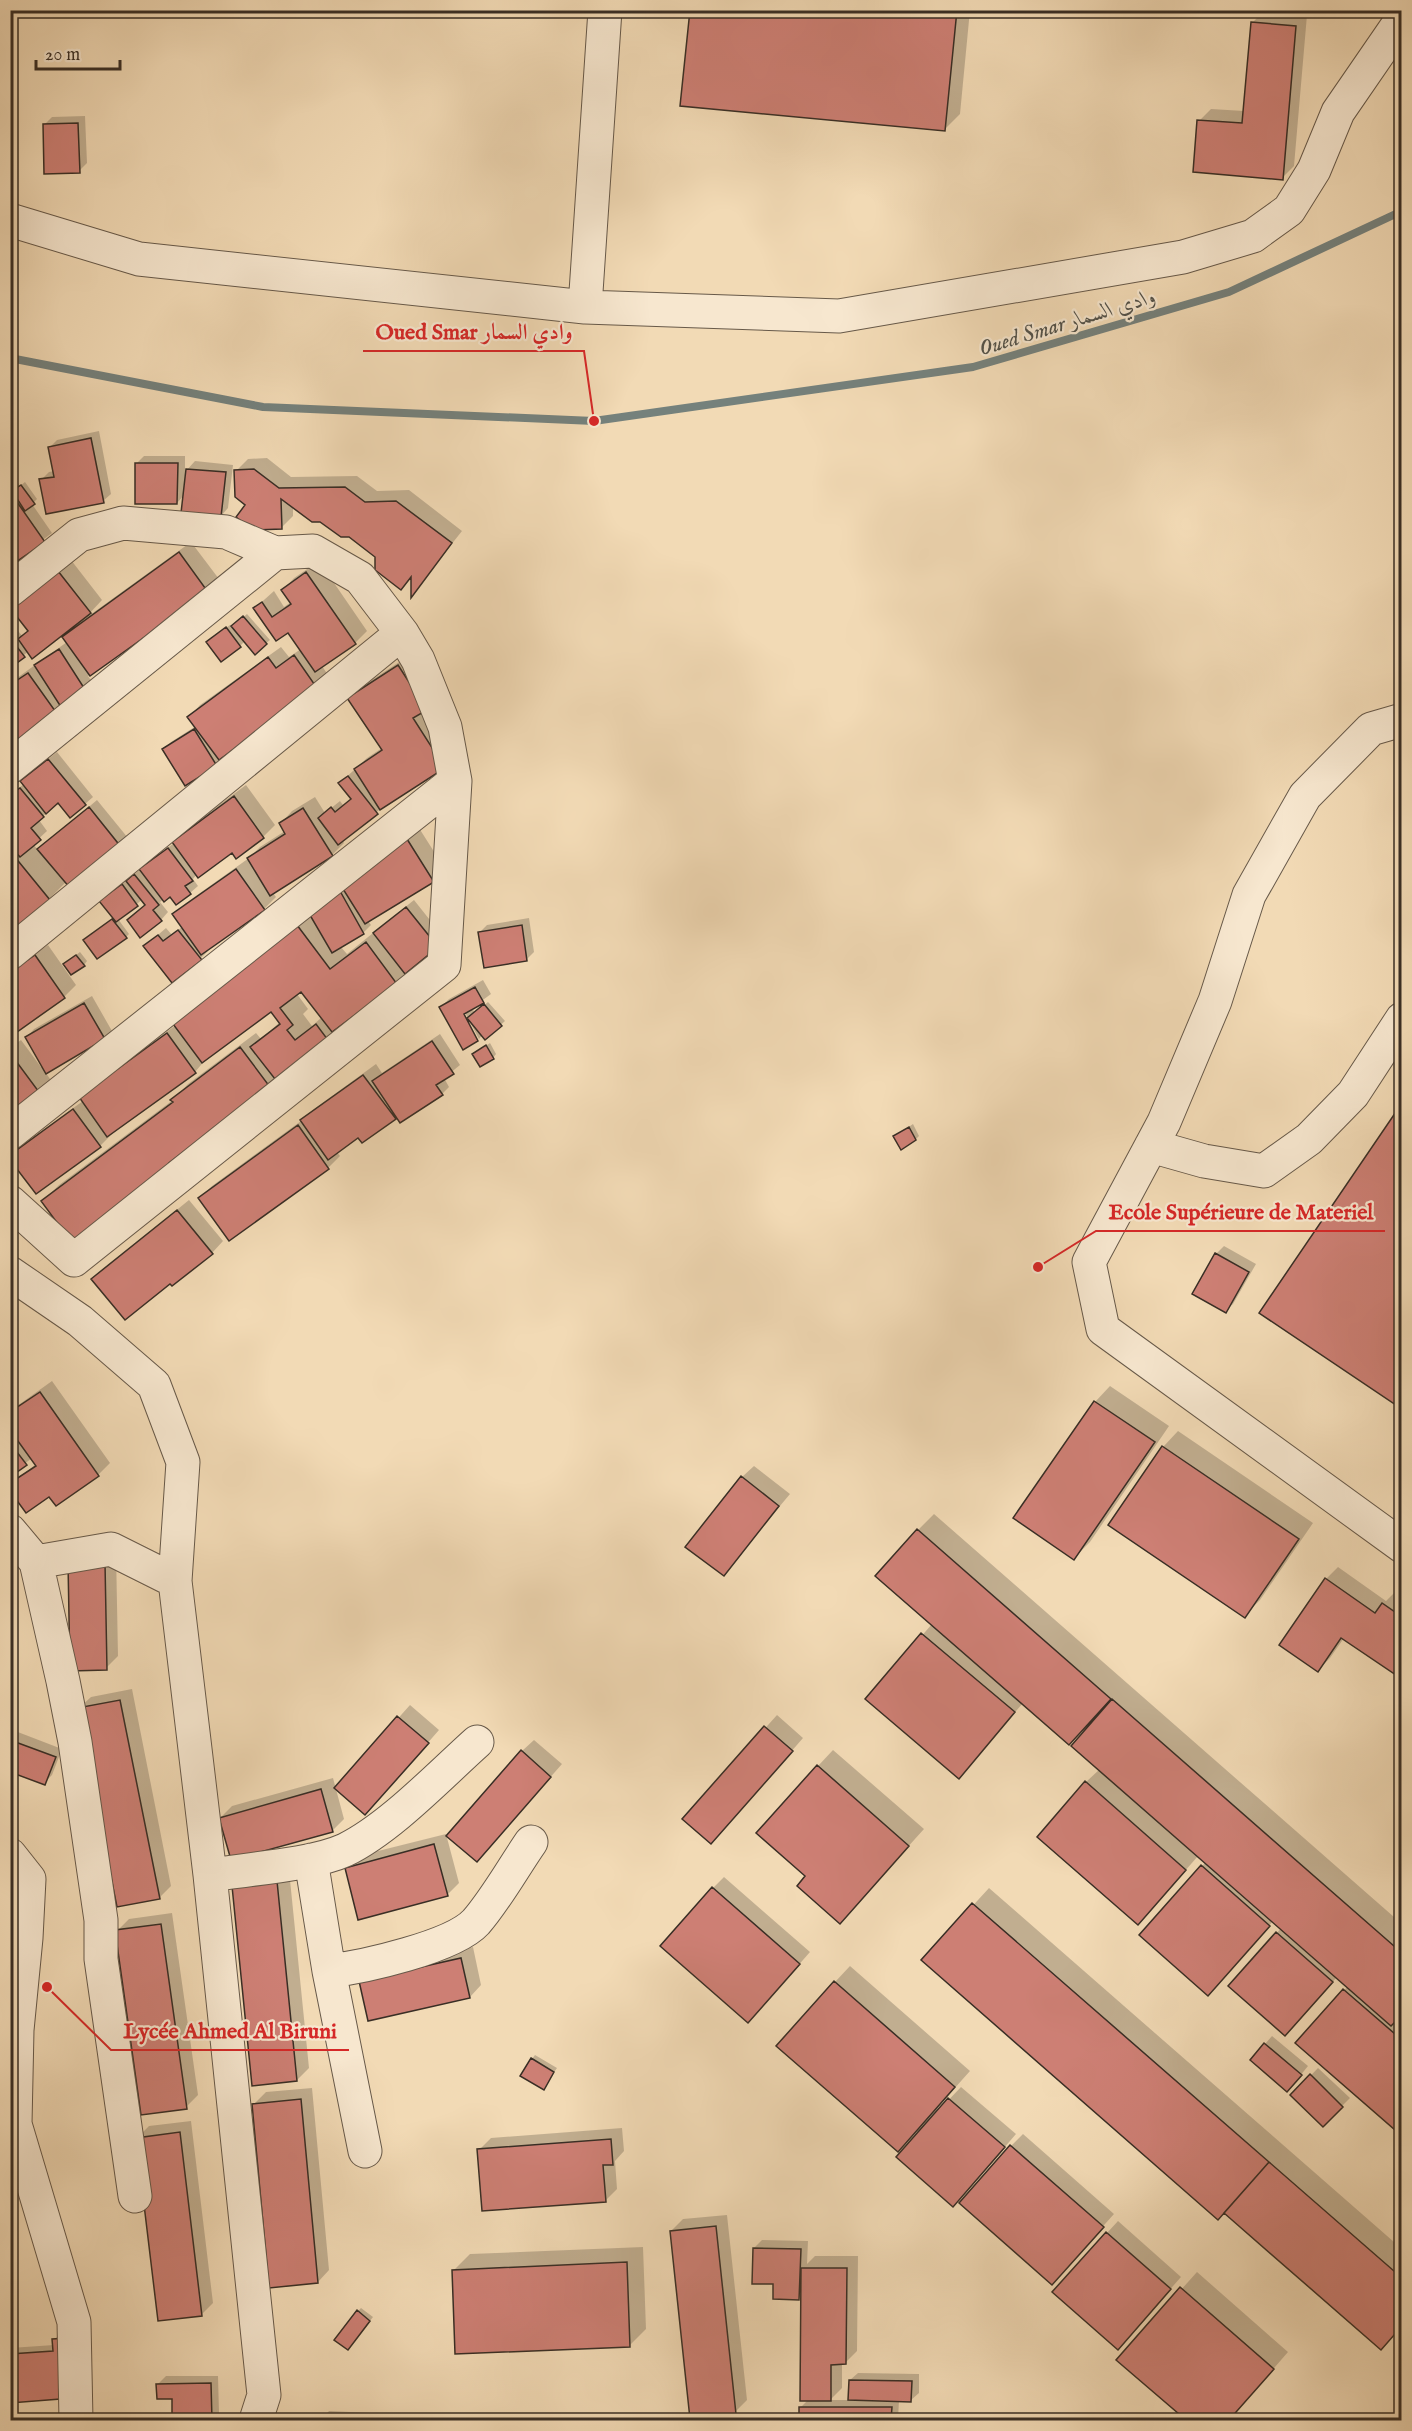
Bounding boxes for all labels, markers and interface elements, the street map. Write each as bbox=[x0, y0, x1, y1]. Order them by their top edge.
scale bar bbox=[36, 33, 120, 71]
text: 20 m bbox=[45, 44, 80, 67]
water label: Oued Smar وادي السمار bbox=[976, 283, 1160, 365]
callout: Oued Smar وادي السمار bbox=[363, 311, 584, 351]
text: Oued Smar وادي السمار bbox=[375, 319, 573, 350]
callout: Ecole Supérieure de Materiel bbox=[1096, 1191, 1385, 1231]
text: Ecole Supérieure de Materiel bbox=[1109, 1199, 1374, 1227]
callout: Lycée Ahmed Al Biruni bbox=[111, 2010, 349, 2050]
text: Lycée Ahmed Al Biruni bbox=[123, 2018, 337, 2046]

